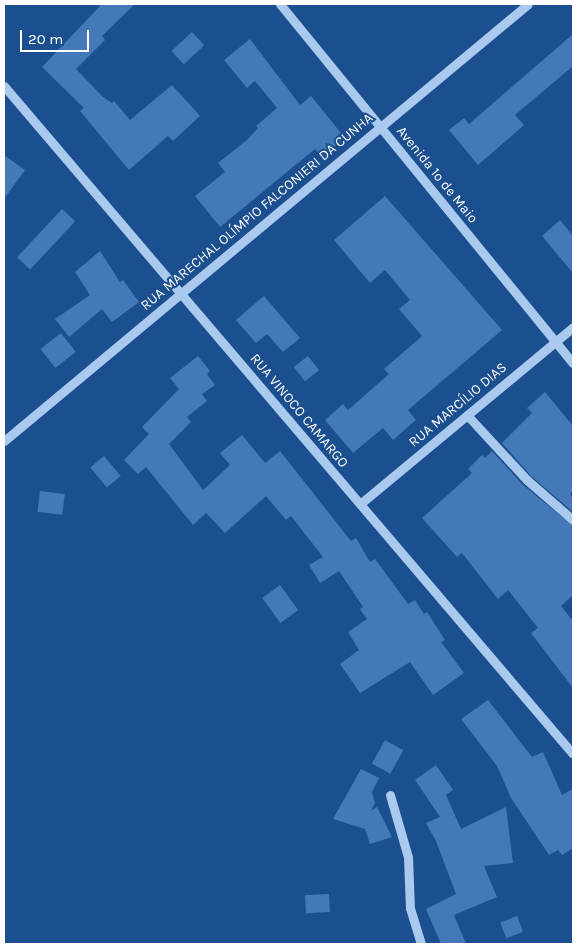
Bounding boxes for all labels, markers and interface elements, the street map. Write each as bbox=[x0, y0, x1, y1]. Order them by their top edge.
scale bar bbox=[22, 20, 91, 52]
text: 20 m bbox=[28, 30, 63, 48]
street label: RUA MARECHAL OLÍMPIO FALCONIERI DA CUNHA bbox=[137, 110, 377, 314]
street label: Avenida 1º de Maio bbox=[393, 123, 481, 227]
street label: RUA VINOCO CAMARGO bbox=[246, 351, 352, 471]
street label: RUA MARCÍLIO DIAS bbox=[406, 359, 510, 451]

